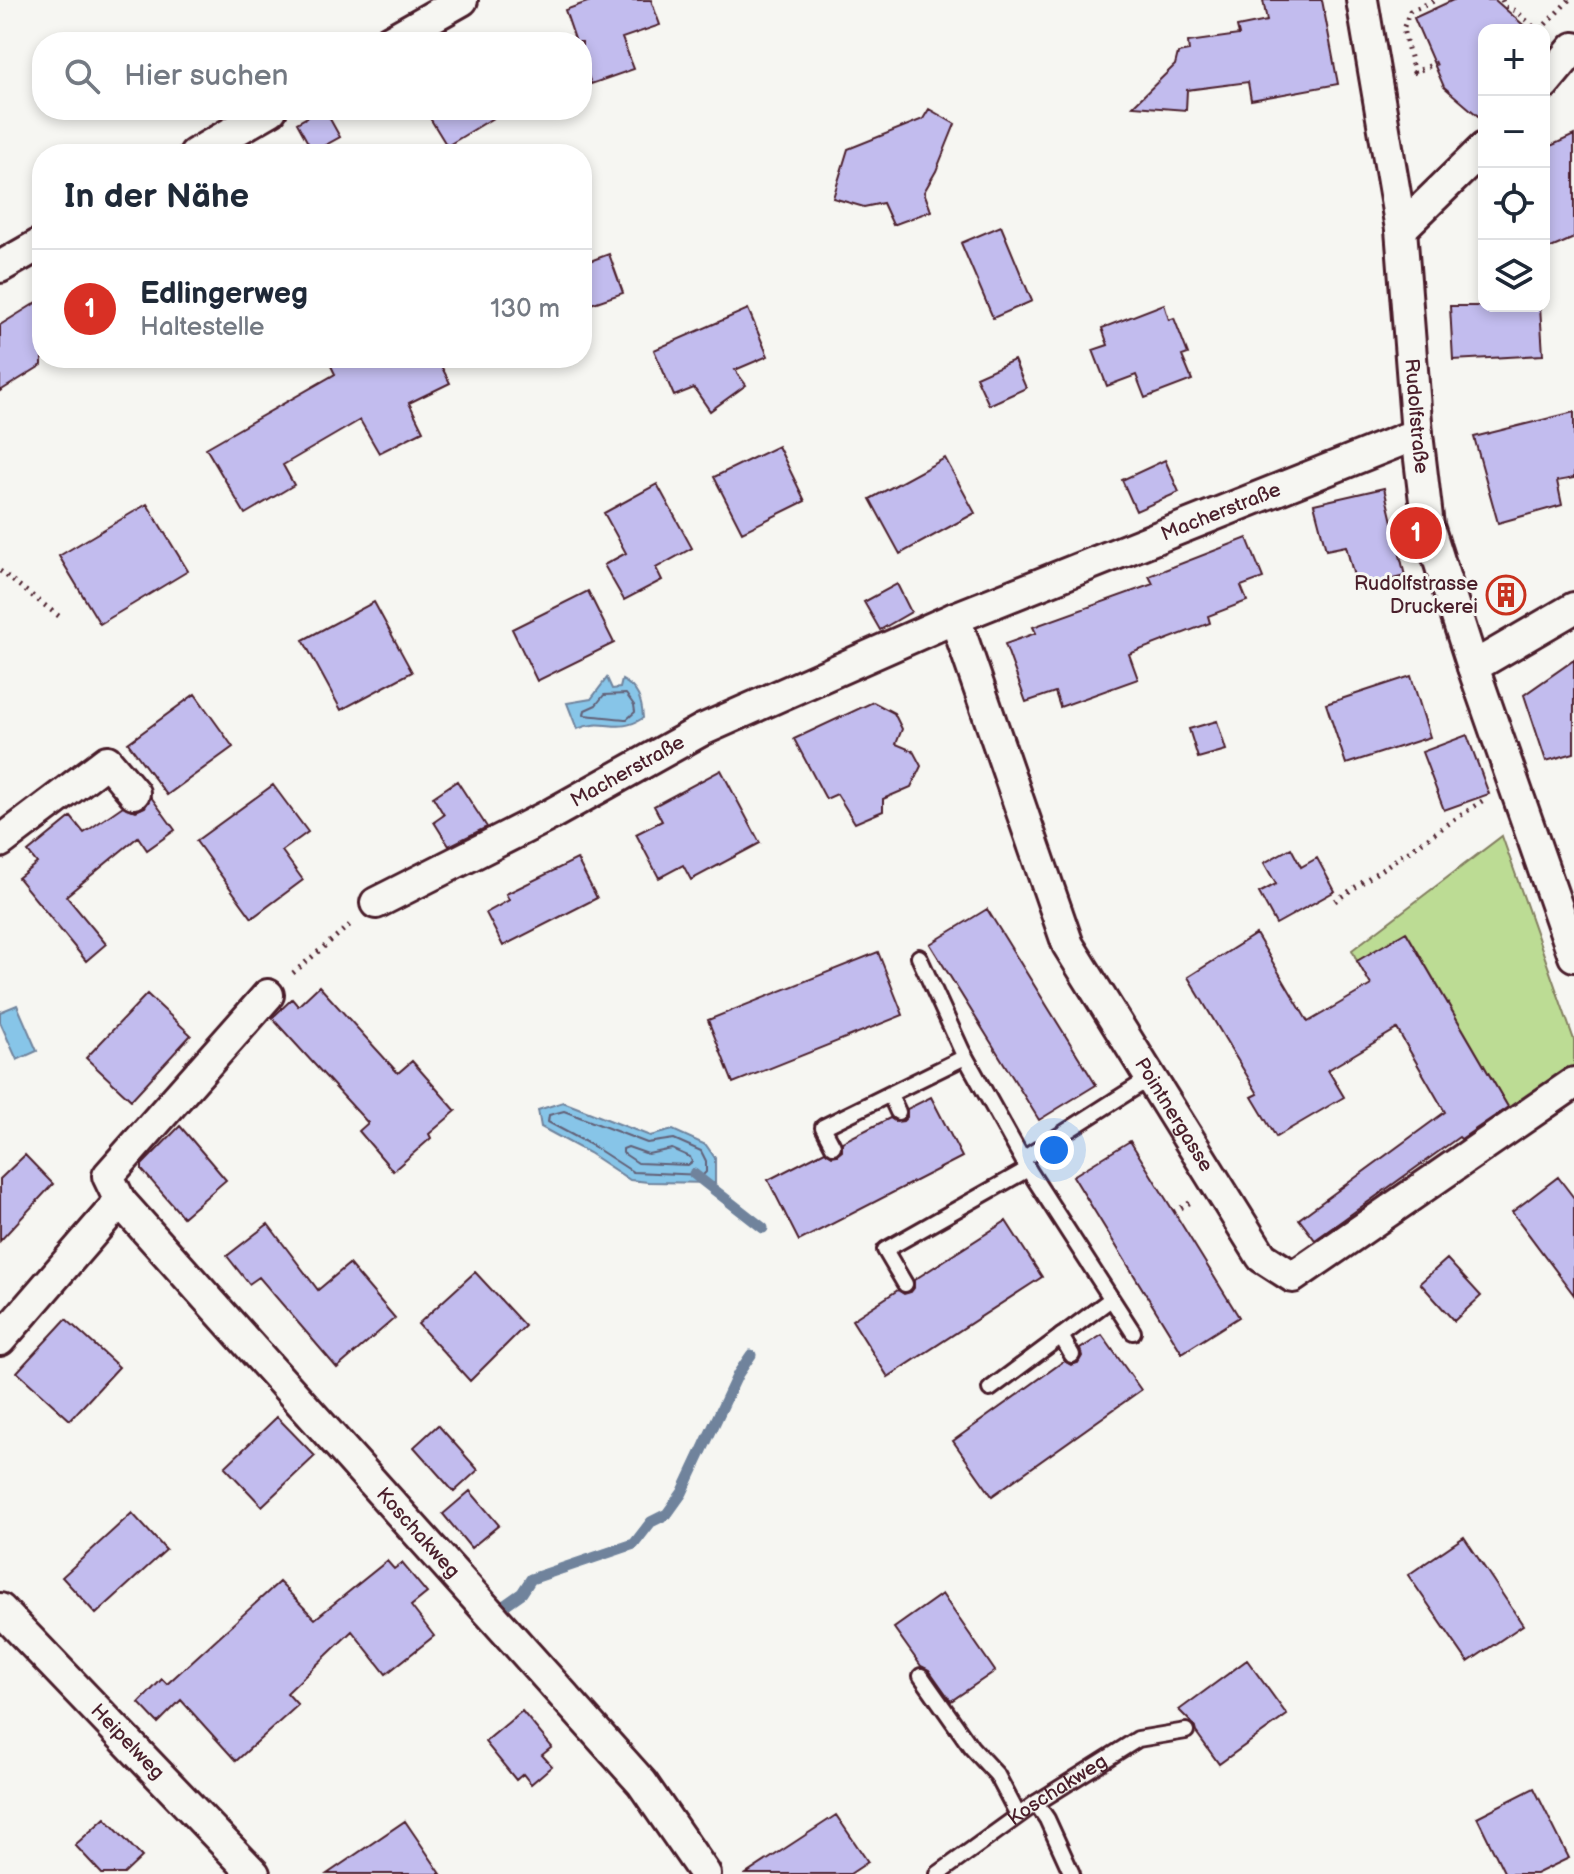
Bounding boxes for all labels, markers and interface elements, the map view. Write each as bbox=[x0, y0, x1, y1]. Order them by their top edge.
map controls bbox=[1478, 24, 1550, 312]
button: + bbox=[1478, 24, 1550, 96]
search box bbox=[32, 32, 592, 120]
icon: search bbox=[60, 54, 104, 98]
text: Hier suchen bbox=[124, 58, 289, 94]
button: − bbox=[1478, 96, 1550, 168]
button: locate bbox=[1478, 168, 1550, 240]
text: In der Nähe bbox=[64, 176, 249, 217]
button: layers bbox=[1478, 240, 1550, 312]
text: Edlingerweg bbox=[140, 276, 308, 312]
text: 1 bbox=[85, 294, 95, 325]
text: 130 m bbox=[490, 294, 560, 325]
text: Haltestelle bbox=[140, 312, 264, 343]
street label: Rudolfstraße bbox=[1399, 358, 1434, 475]
street label: Macherstraße bbox=[1158, 477, 1284, 547]
pin: 1 bbox=[1390, 503, 1442, 563]
place label: Rudolfstrasse Druckerei bbox=[1354, 572, 1478, 619]
building icon: Rudolfstrasse Druckerei bbox=[1485, 574, 1527, 616]
street label: Macherstraße bbox=[567, 730, 689, 813]
street label: Pointnergasse bbox=[1129, 1053, 1218, 1176]
your location bbox=[1034, 1130, 1074, 1170]
street label: Koschakweg bbox=[371, 1483, 465, 1583]
street label: Heipelweg bbox=[85, 1699, 169, 1785]
street label: Koschakweg bbox=[1003, 1749, 1112, 1831]

